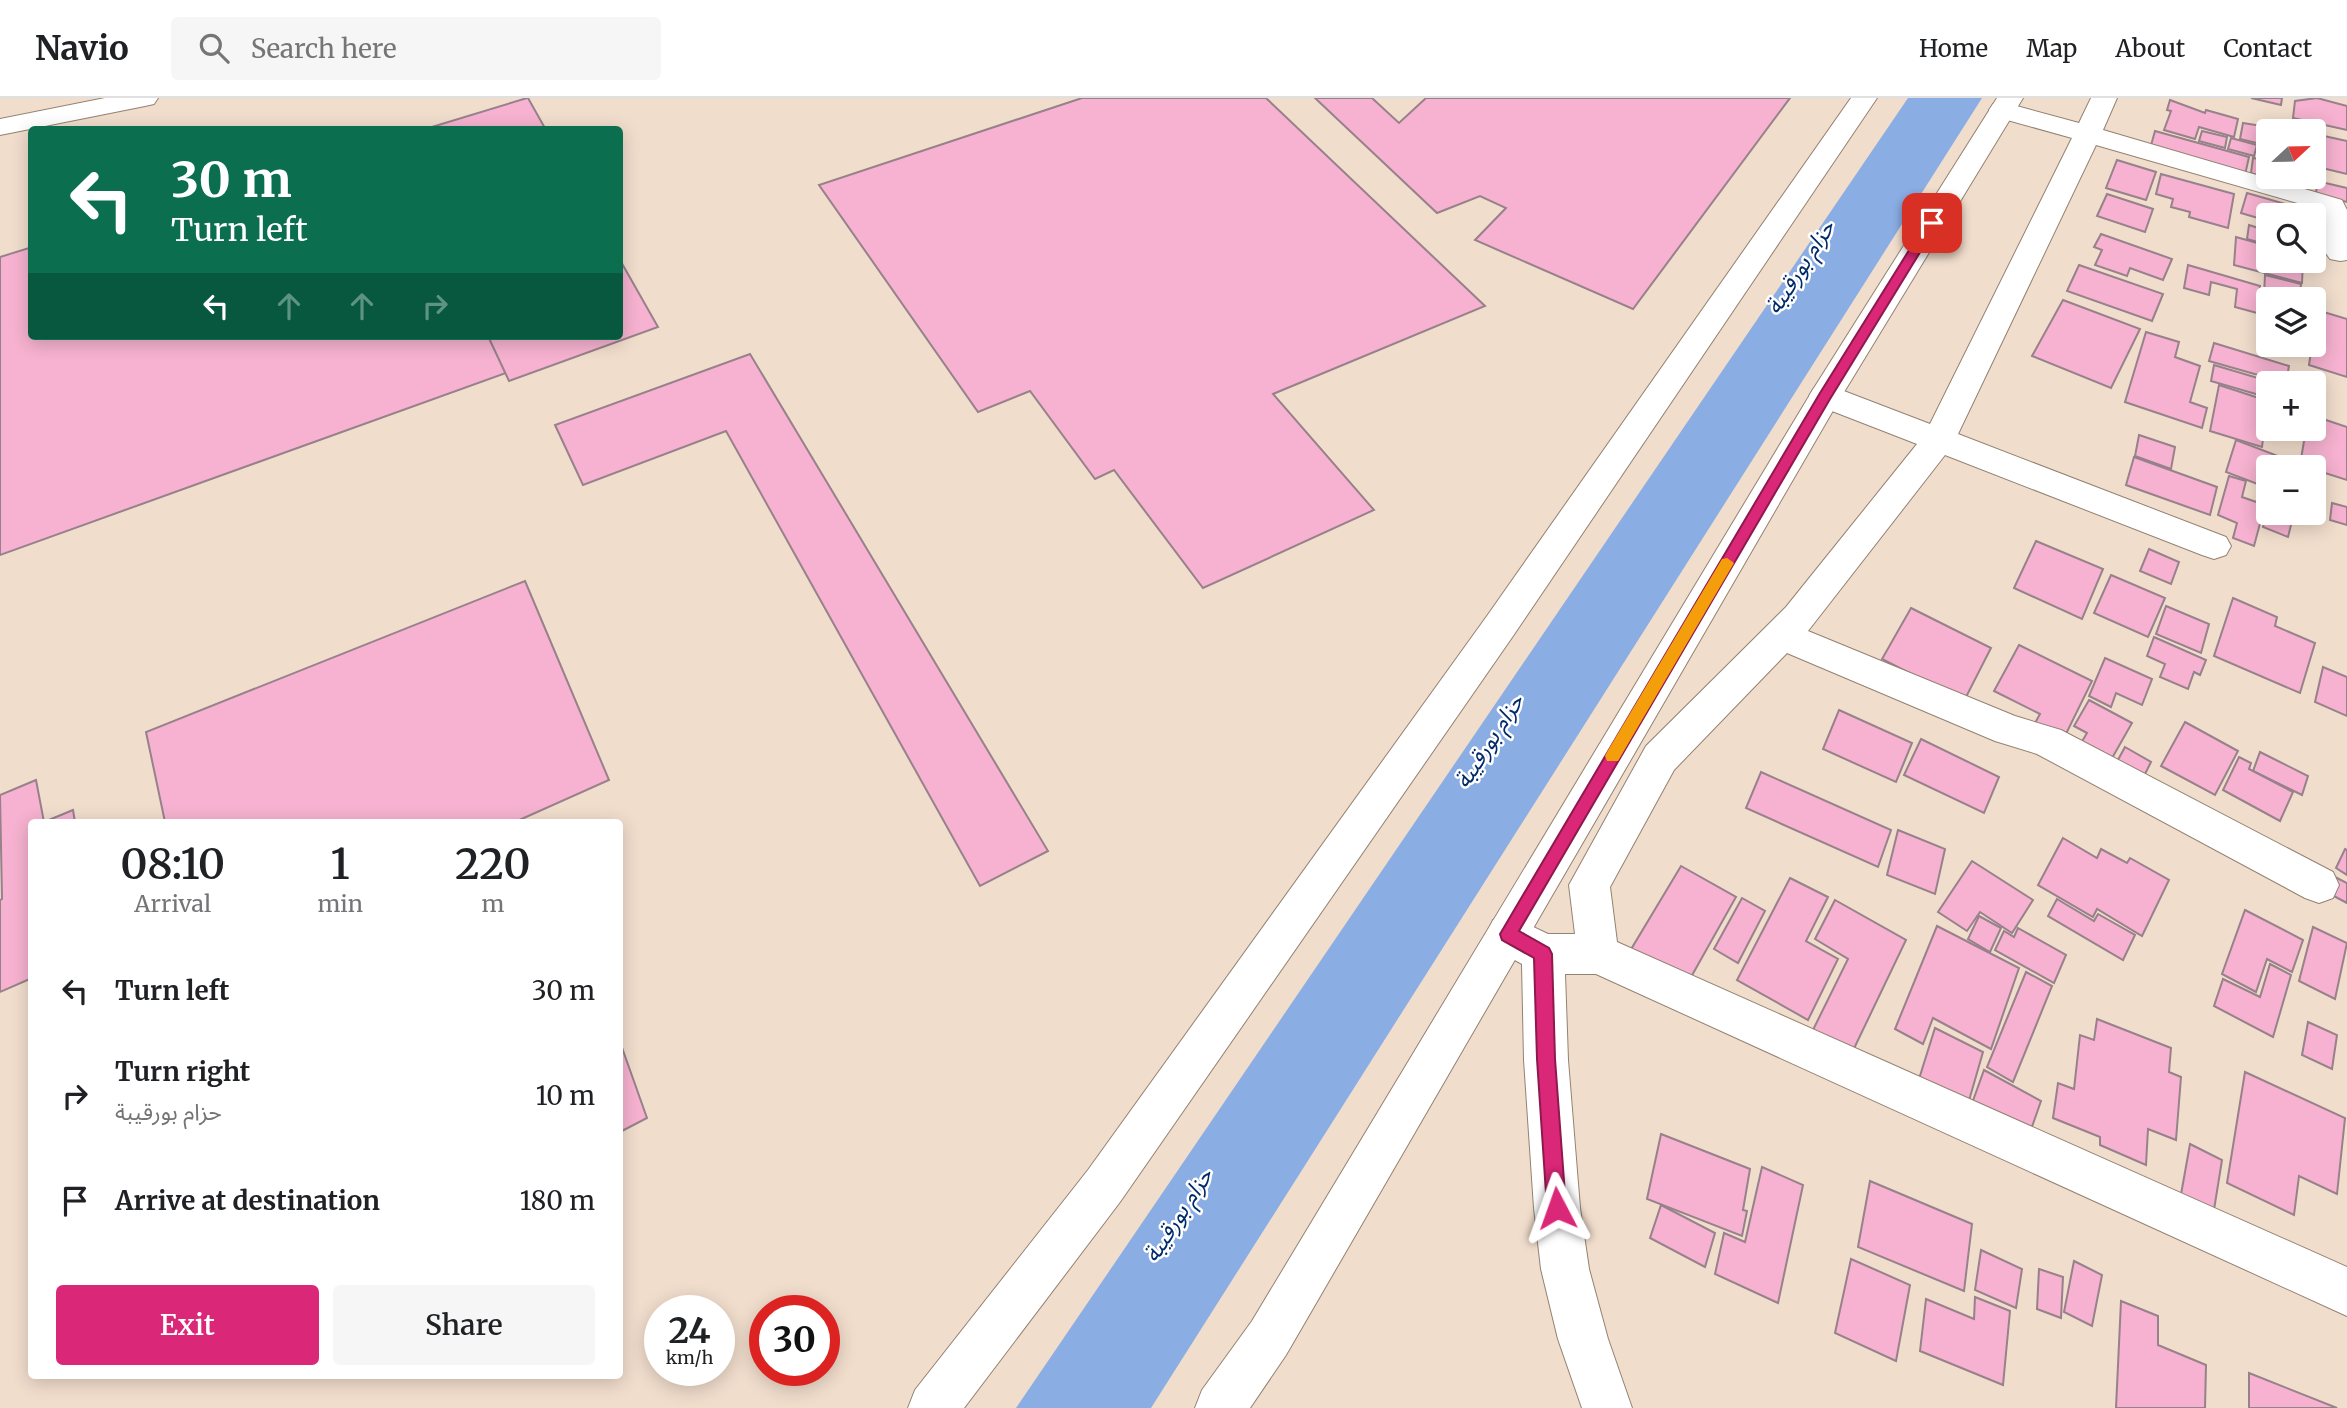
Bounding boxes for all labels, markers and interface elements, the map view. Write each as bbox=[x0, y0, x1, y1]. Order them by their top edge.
search box bbox=[171, 17, 661, 80]
text: Navio bbox=[35, 28, 129, 69]
icon: search bbox=[195, 29, 233, 67]
text: Search here bbox=[251, 32, 396, 65]
text: Home bbox=[1919, 33, 1988, 64]
text: Map bbox=[2026, 33, 2077, 64]
text: About bbox=[2115, 33, 2185, 64]
text: Contact bbox=[2223, 33, 2312, 64]
north arrow bbox=[2256, 119, 2326, 189]
map controls bbox=[2256, 119, 2326, 525]
text: 30 m bbox=[171, 149, 292, 210]
icon: left bbox=[56, 154, 147, 245]
pin bbox=[1902, 193, 1962, 253]
button: search bbox=[2256, 203, 2326, 273]
icon: arrive bbox=[1913, 204, 1951, 242]
text: Turn left bbox=[171, 210, 308, 250]
water label: حزام بورقيبة bbox=[1758, 214, 1844, 321]
icon: left bbox=[197, 287, 235, 325]
icon: ahead bbox=[270, 287, 308, 325]
icon: ahead bbox=[343, 287, 381, 325]
icon: right bbox=[416, 287, 454, 325]
button: layers bbox=[2256, 287, 2326, 357]
button: + bbox=[2256, 371, 2326, 441]
button: − bbox=[2256, 455, 2326, 525]
water label: حزام بورقيبة bbox=[1447, 688, 1533, 795]
text: 08:10 bbox=[120, 838, 225, 890]
text: 1 bbox=[331, 838, 350, 890]
text: 220 bbox=[455, 838, 531, 890]
text: Arrival bbox=[134, 889, 211, 918]
text: min bbox=[317, 889, 363, 918]
text: m bbox=[482, 889, 504, 918]
icon: left bbox=[56, 972, 94, 1010]
text: Turn left bbox=[115, 974, 229, 1007]
text: 30 m bbox=[532, 974, 595, 1007]
text: Turn right bbox=[115, 1055, 250, 1088]
icon: right bbox=[56, 1077, 94, 1115]
text: 10 m bbox=[536, 1079, 595, 1112]
text: حزام بورقيبة bbox=[115, 1097, 222, 1126]
water label: حزام بورقيبة bbox=[1136, 1162, 1222, 1269]
position arrow bbox=[1520, 1171, 1594, 1245]
icon: arrive bbox=[56, 1182, 94, 1220]
text: Arrive at destination bbox=[115, 1184, 380, 1217]
text: 180 m bbox=[520, 1184, 595, 1217]
button: Exit bbox=[56, 1285, 319, 1365]
button: Share bbox=[333, 1285, 595, 1365]
speed limit sign: 30 bbox=[749, 1295, 840, 1386]
text: 24 bbox=[668, 1309, 711, 1353]
text: km/h bbox=[666, 1346, 713, 1369]

